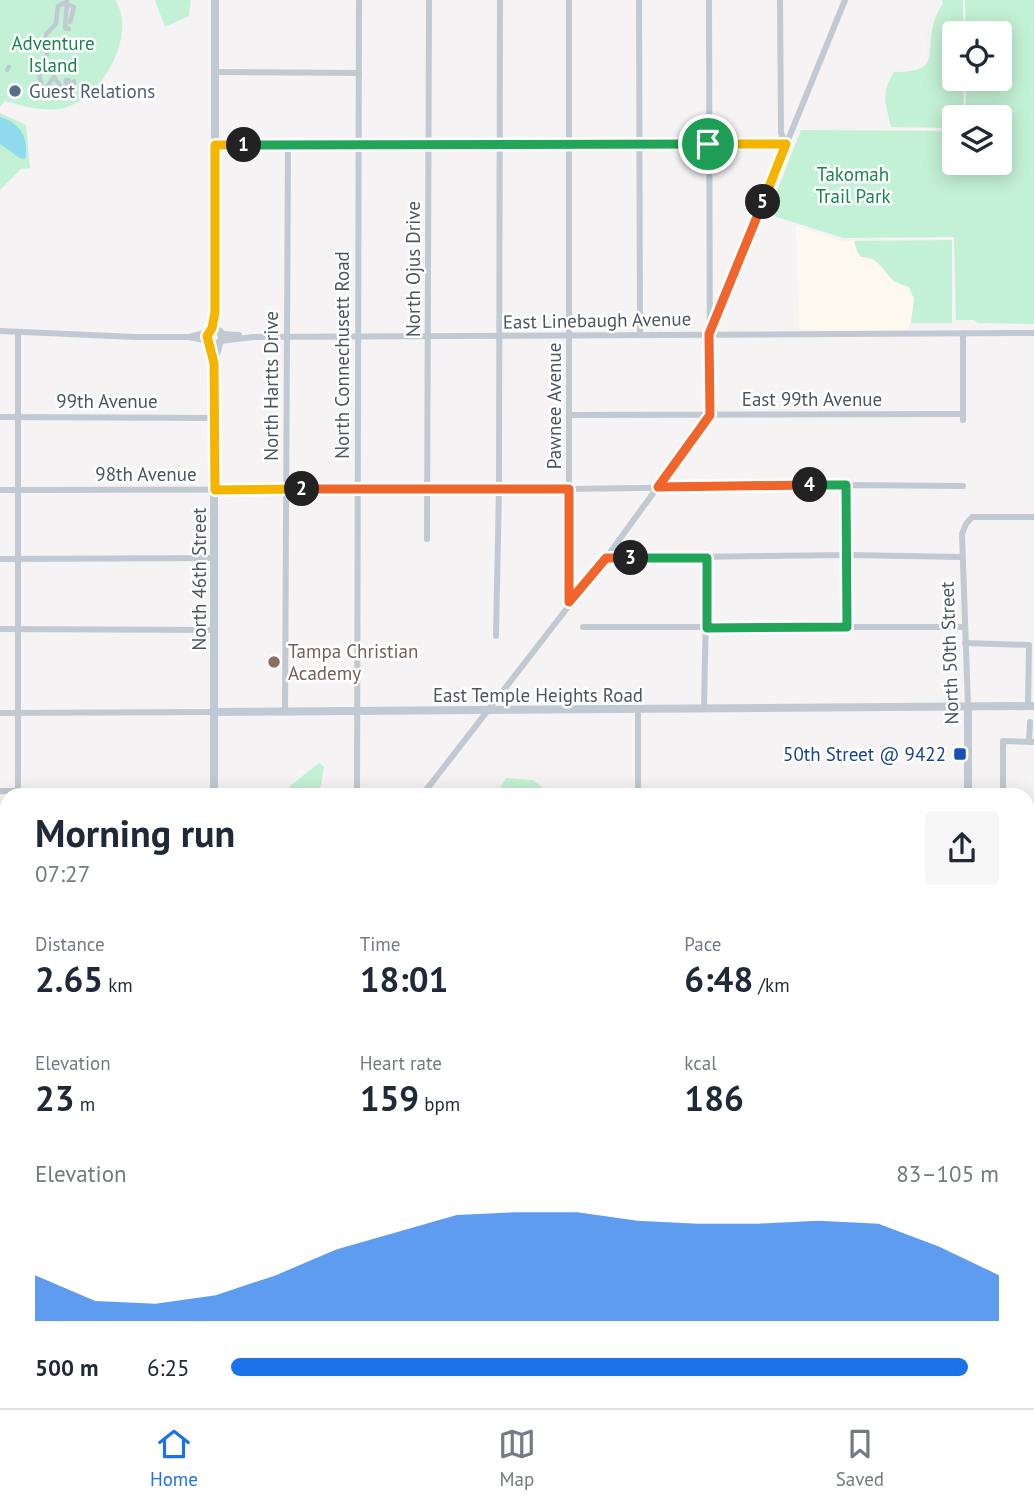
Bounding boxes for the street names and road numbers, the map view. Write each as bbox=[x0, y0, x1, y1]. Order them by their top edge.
street label: North Ojus Drive bbox=[401, 201, 425, 337]
street label: North Connechusett Road bbox=[330, 251, 354, 459]
street label: East Linebaugh Avenue bbox=[503, 306, 691, 334]
street label: North Hartts Drive bbox=[259, 311, 283, 461]
street label: Pawnee Avenue bbox=[542, 343, 566, 469]
street label: East 99th Avenue bbox=[742, 387, 882, 411]
street label: 99th Avenue bbox=[56, 389, 158, 413]
street label: 98th Avenue bbox=[95, 462, 197, 486]
street label: North 46th Street bbox=[187, 507, 211, 651]
street label: North 50th Street bbox=[934, 581, 963, 725]
street label: East Temple Heights Road bbox=[433, 683, 643, 707]

